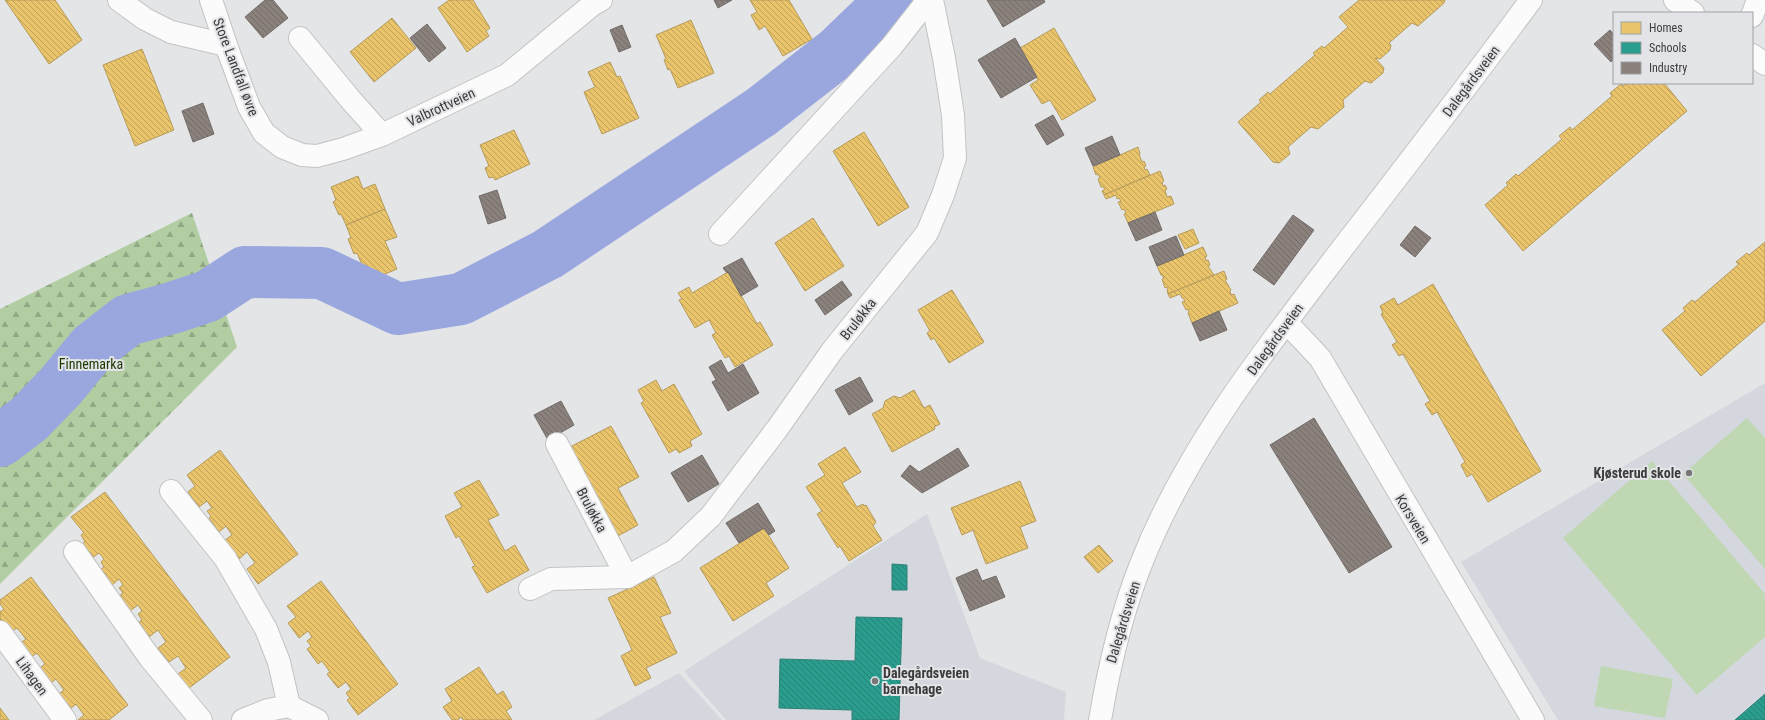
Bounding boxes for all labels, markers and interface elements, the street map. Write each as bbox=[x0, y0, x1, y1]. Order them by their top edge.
legend bbox=[1613, 12, 1753, 84]
street label: Store Landfall øvre bbox=[210, 16, 262, 119]
text: Homes bbox=[1649, 21, 1683, 35]
text: Schools bbox=[1649, 41, 1687, 55]
street label: Dalegårdsveien bbox=[1439, 42, 1503, 120]
text: Industry bbox=[1649, 61, 1687, 75]
street label: Valbrottveien bbox=[405, 84, 477, 130]
street label: Bruløkka bbox=[837, 295, 879, 343]
street label: Dalegårdsveien bbox=[1244, 300, 1306, 378]
park label: Finnemarka bbox=[59, 356, 123, 372]
place label: Kjøsterud skole bbox=[1594, 465, 1681, 481]
marker: Kjøsterud skole bbox=[1684, 468, 1694, 478]
street label: Bruløkka bbox=[574, 485, 610, 535]
street label: Korsveien bbox=[1392, 492, 1434, 546]
street label: Dalegårdsveien bbox=[1103, 579, 1143, 665]
street label: Lihagen bbox=[13, 654, 51, 698]
place label: Dalegårdsveien barnehage bbox=[883, 665, 969, 697]
marker: Dalegårdsveien barnehage bbox=[870, 676, 880, 686]

